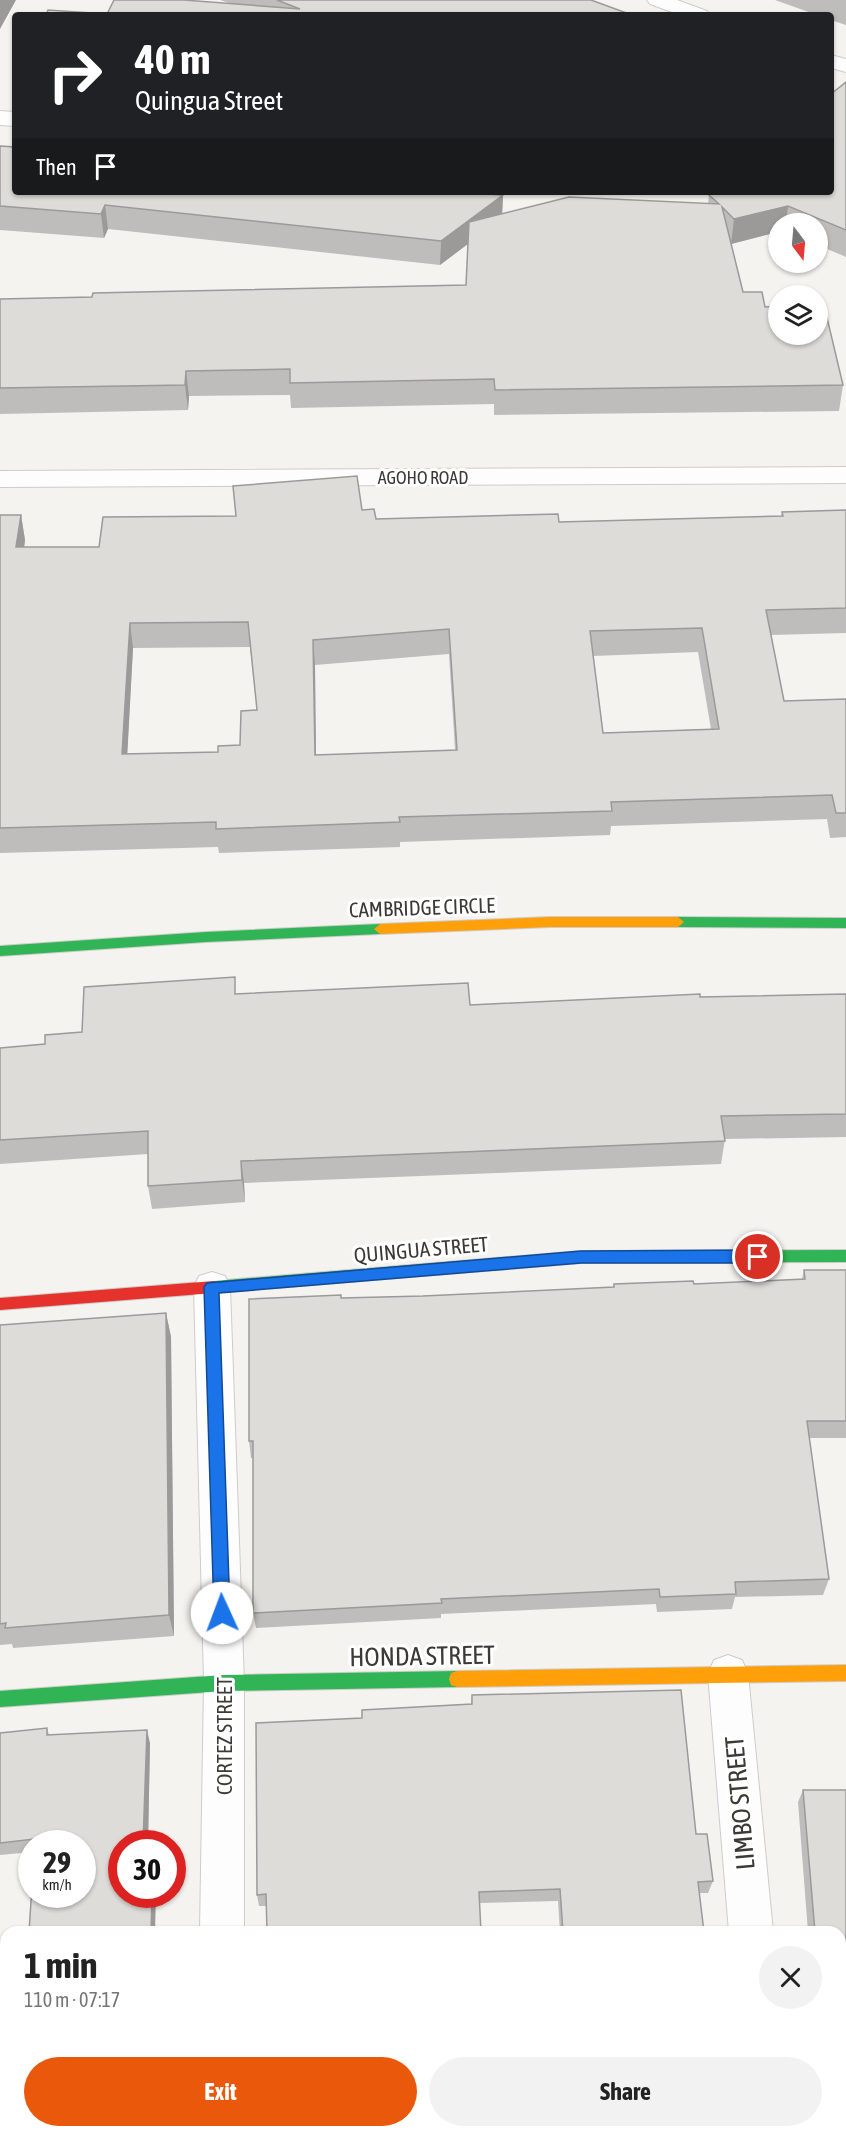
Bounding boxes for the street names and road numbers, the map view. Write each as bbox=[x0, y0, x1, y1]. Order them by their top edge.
street label: AGOHO ROAD bbox=[378, 467, 468, 488]
street label: CAMBRIDGE CIRCLE bbox=[349, 892, 495, 922]
street label: QUINGUA STREET bbox=[353, 1231, 489, 1267]
street label: HONDA STREET bbox=[349, 1640, 496, 1672]
street label: CORTEZ STREET bbox=[212, 1677, 236, 1795]
street label: LIMBO STREET bbox=[719, 1734, 761, 1871]

